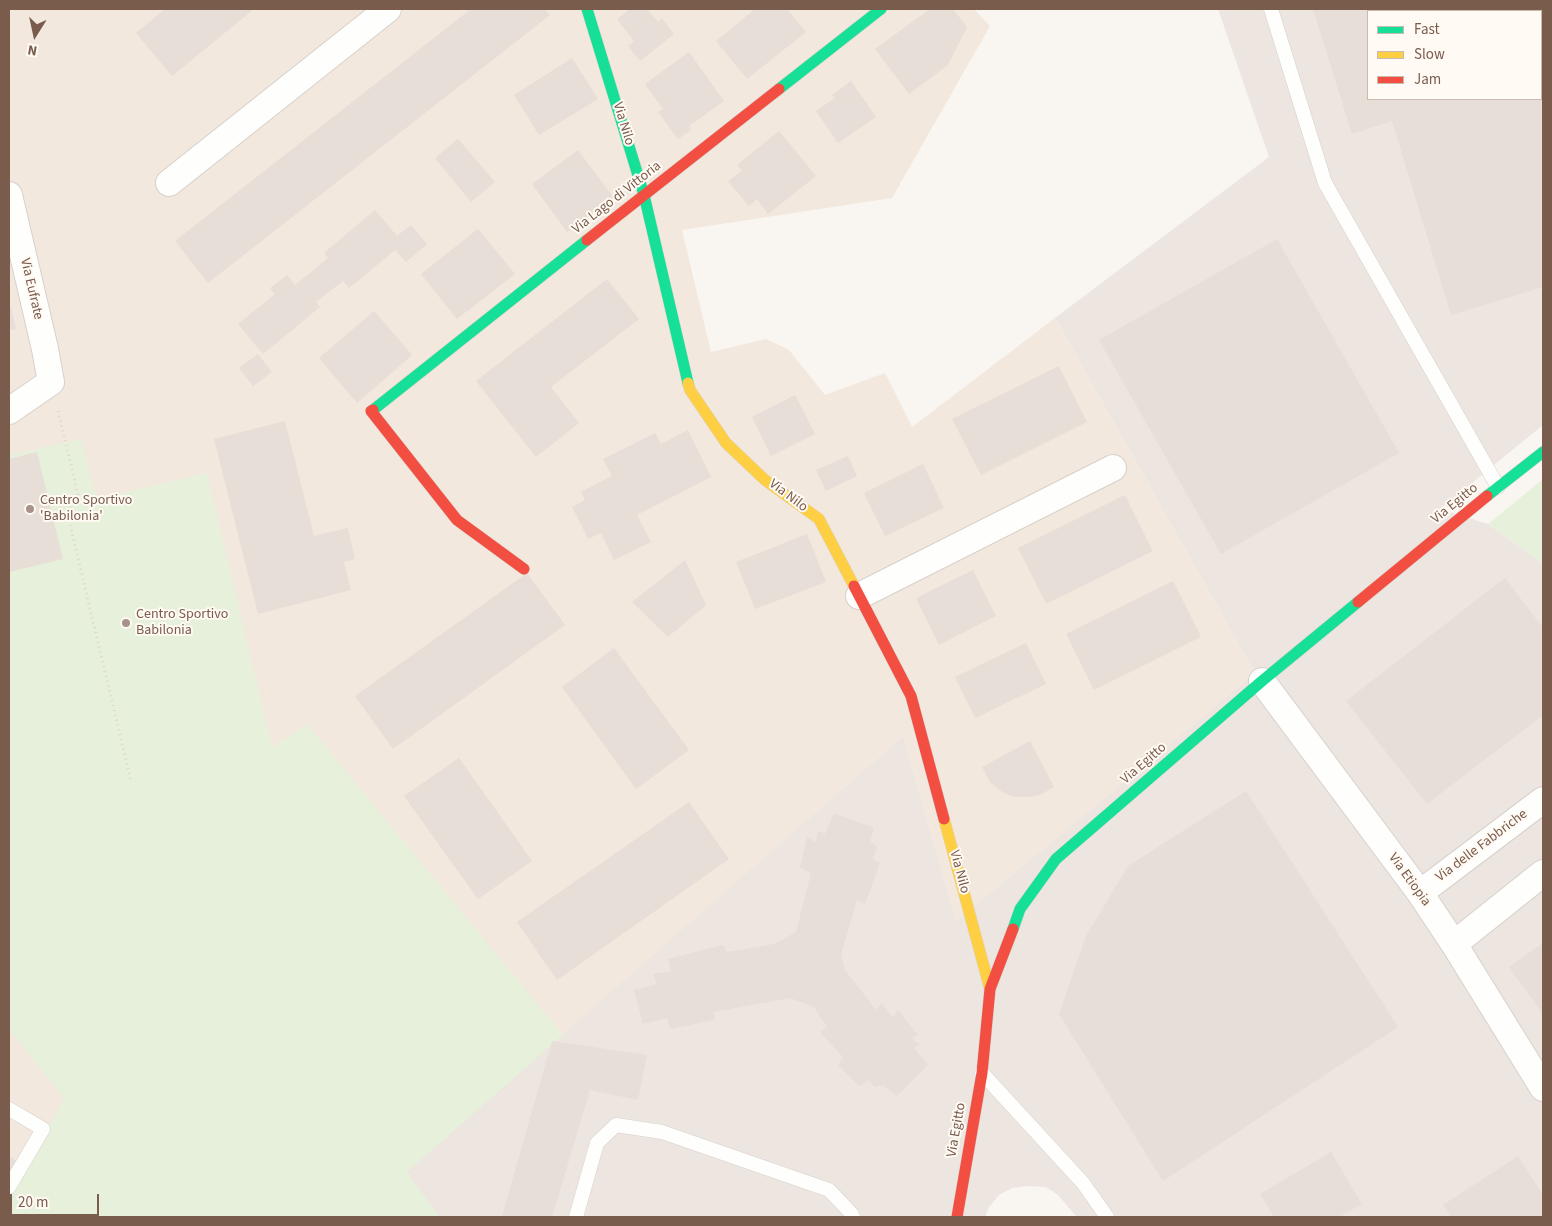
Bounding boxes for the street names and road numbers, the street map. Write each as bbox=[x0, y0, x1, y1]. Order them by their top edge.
street label: Via Nilo bbox=[609, 100, 637, 148]
street label: Via Lago di Vittoria bbox=[569, 158, 665, 238]
street label: Via Eufrate bbox=[16, 257, 46, 321]
street label: Via Nilo bbox=[765, 476, 811, 516]
street label: Via Egitto bbox=[1428, 480, 1482, 528]
street label: Via Egitto bbox=[1118, 740, 1170, 788]
street label: Via delle Fabbriche bbox=[1433, 806, 1531, 886]
street label: Via Nilo bbox=[945, 848, 973, 896]
street label: Via Etiopia bbox=[1384, 850, 1434, 910]
street label: Via Egitto bbox=[944, 1101, 970, 1159]

